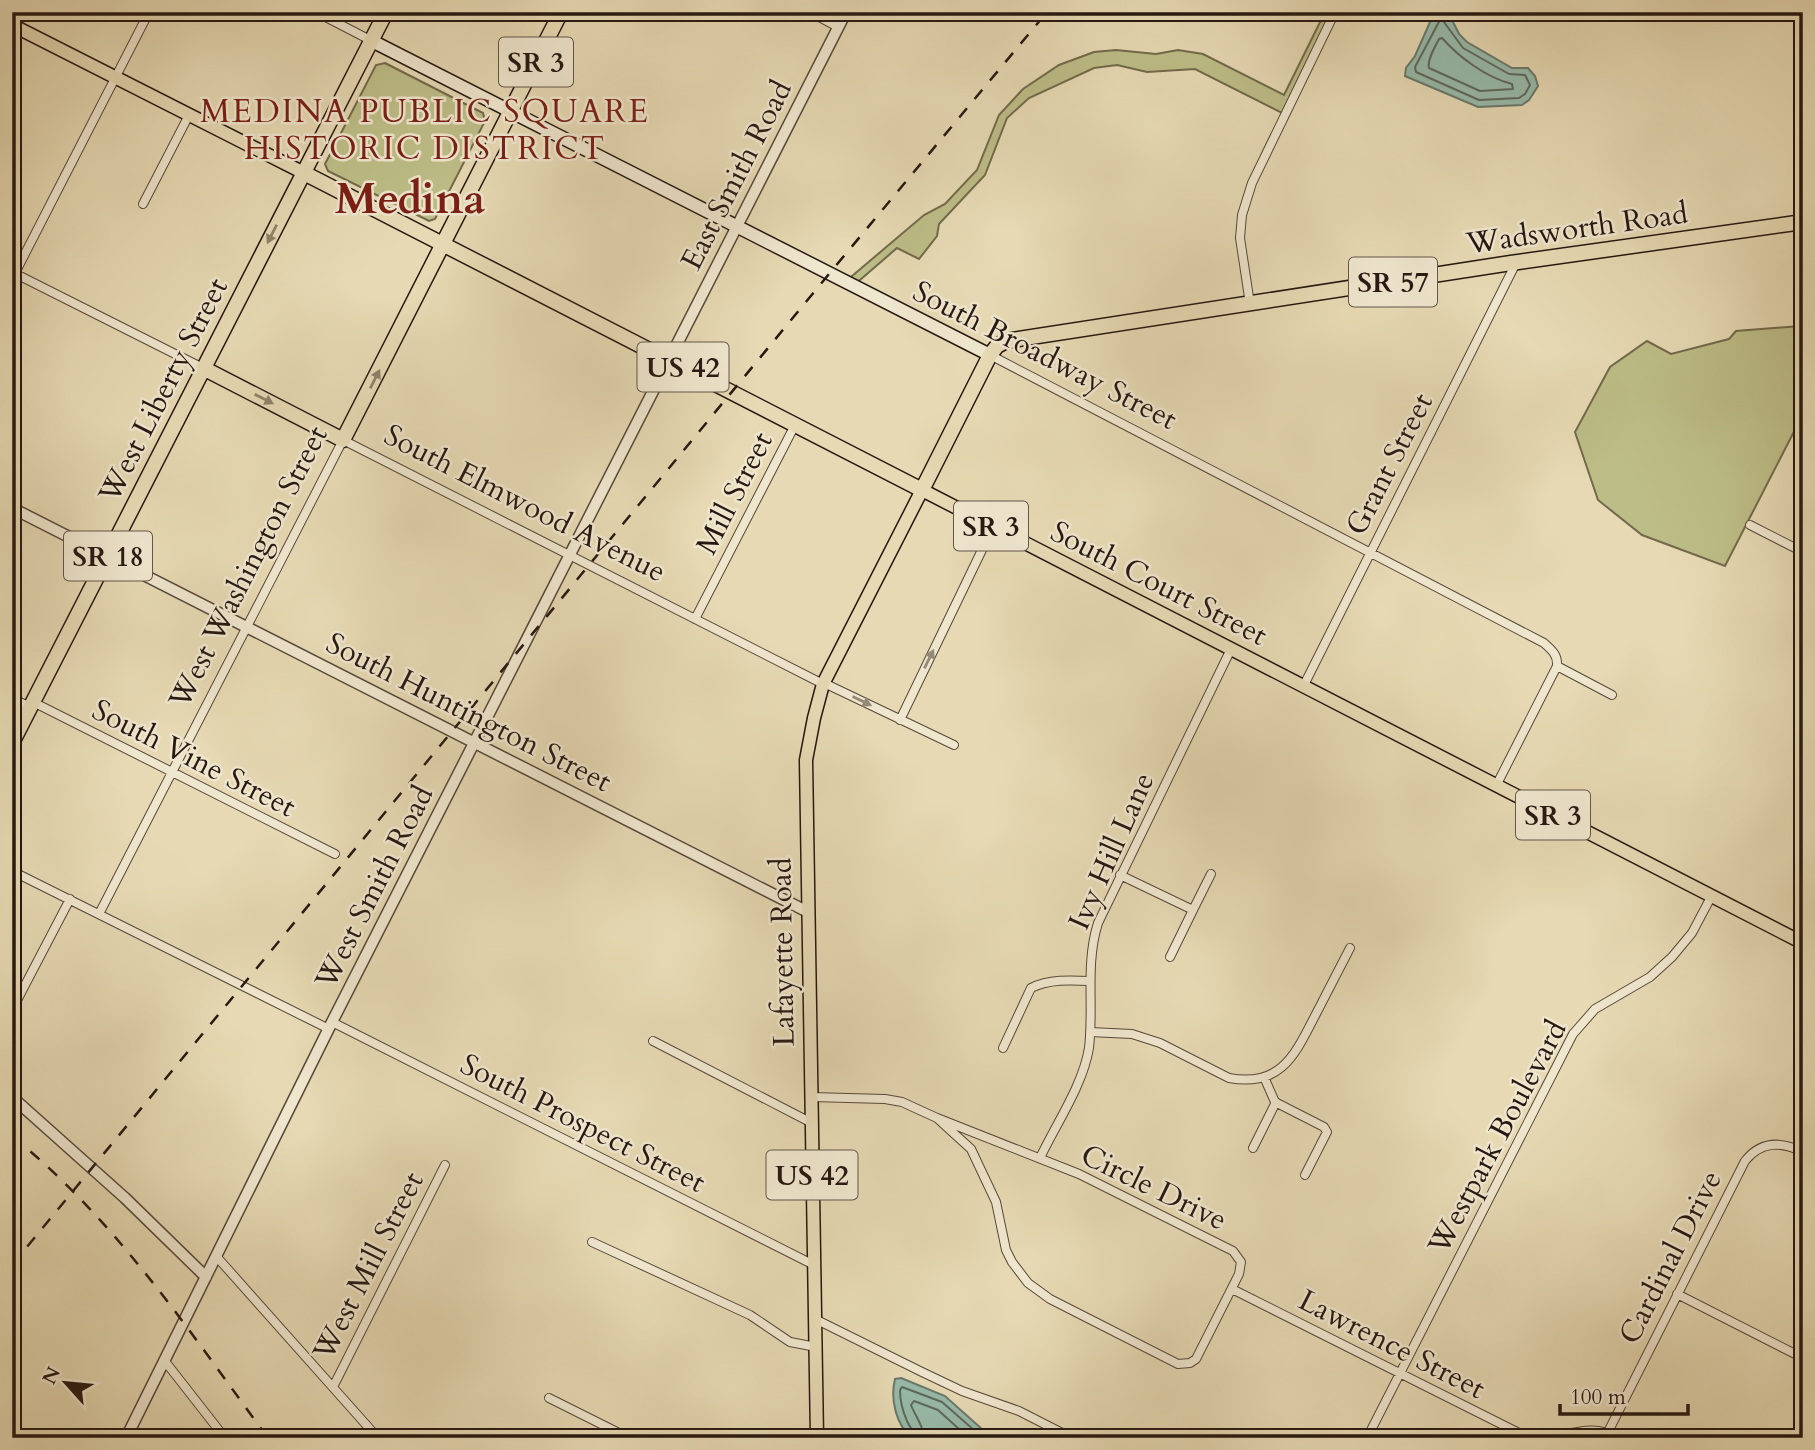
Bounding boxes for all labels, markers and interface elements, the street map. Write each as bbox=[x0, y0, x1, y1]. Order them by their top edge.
road number: SR 3 bbox=[499, 38, 573, 86]
street label: East Smith Road bbox=[671, 73, 802, 277]
district label: MEDINA PUBLIC SQUARE HISTORIC DISTRICT bbox=[200, 90, 650, 171]
district label: Medina bbox=[335, 169, 485, 229]
street label: Wadsworth Road bbox=[1463, 193, 1690, 264]
one-way arrow bbox=[267, 224, 279, 244]
road number: SR 57 bbox=[1349, 258, 1437, 306]
street label: West Liberty Street bbox=[89, 270, 238, 511]
street label: South Broadway Street bbox=[906, 271, 1184, 440]
road number: US 42 bbox=[638, 342, 728, 392]
one-way arrow bbox=[369, 369, 380, 389]
street label: Grant Street bbox=[1336, 386, 1443, 542]
one-way arrow bbox=[254, 394, 274, 405]
street label: South Elmwood Avenue bbox=[377, 415, 673, 592]
street label: West Washington Street bbox=[159, 418, 338, 717]
street label: Mill Street bbox=[686, 425, 783, 561]
road number: SR 3 bbox=[954, 502, 1028, 550]
street label: South Court Street bbox=[1043, 511, 1275, 656]
road number: SR 18 bbox=[64, 532, 152, 580]
street label: South Huntington Street bbox=[319, 623, 619, 802]
one-way arrow bbox=[924, 649, 935, 669]
street label: South Vine Street bbox=[85, 690, 303, 828]
one-way arrow bbox=[852, 696, 872, 707]
street label: Ivy Hill Lane bbox=[1059, 766, 1164, 936]
street label: West Smith Road bbox=[305, 779, 443, 997]
road number: SR 3 bbox=[1516, 790, 1590, 840]
street label: Lafayette Road bbox=[760, 857, 805, 1047]
street label: Westpark Boulevard bbox=[1418, 1013, 1576, 1262]
street label: South Prospect Street bbox=[453, 1044, 713, 1203]
street label: Circle Drive bbox=[1074, 1134, 1234, 1240]
road number: US 42 bbox=[766, 1150, 858, 1200]
street label: Cardinal Drive bbox=[1609, 1163, 1732, 1351]
street label: West Mill Street bbox=[303, 1164, 434, 1368]
street label: Lawrence Street bbox=[1291, 1280, 1493, 1409]
north arrow bbox=[32, 1348, 102, 1418]
text: N bbox=[36, 1362, 67, 1389]
scale bar bbox=[1560, 1373, 1687, 1417]
text: 100 m bbox=[1570, 1383, 1626, 1412]

